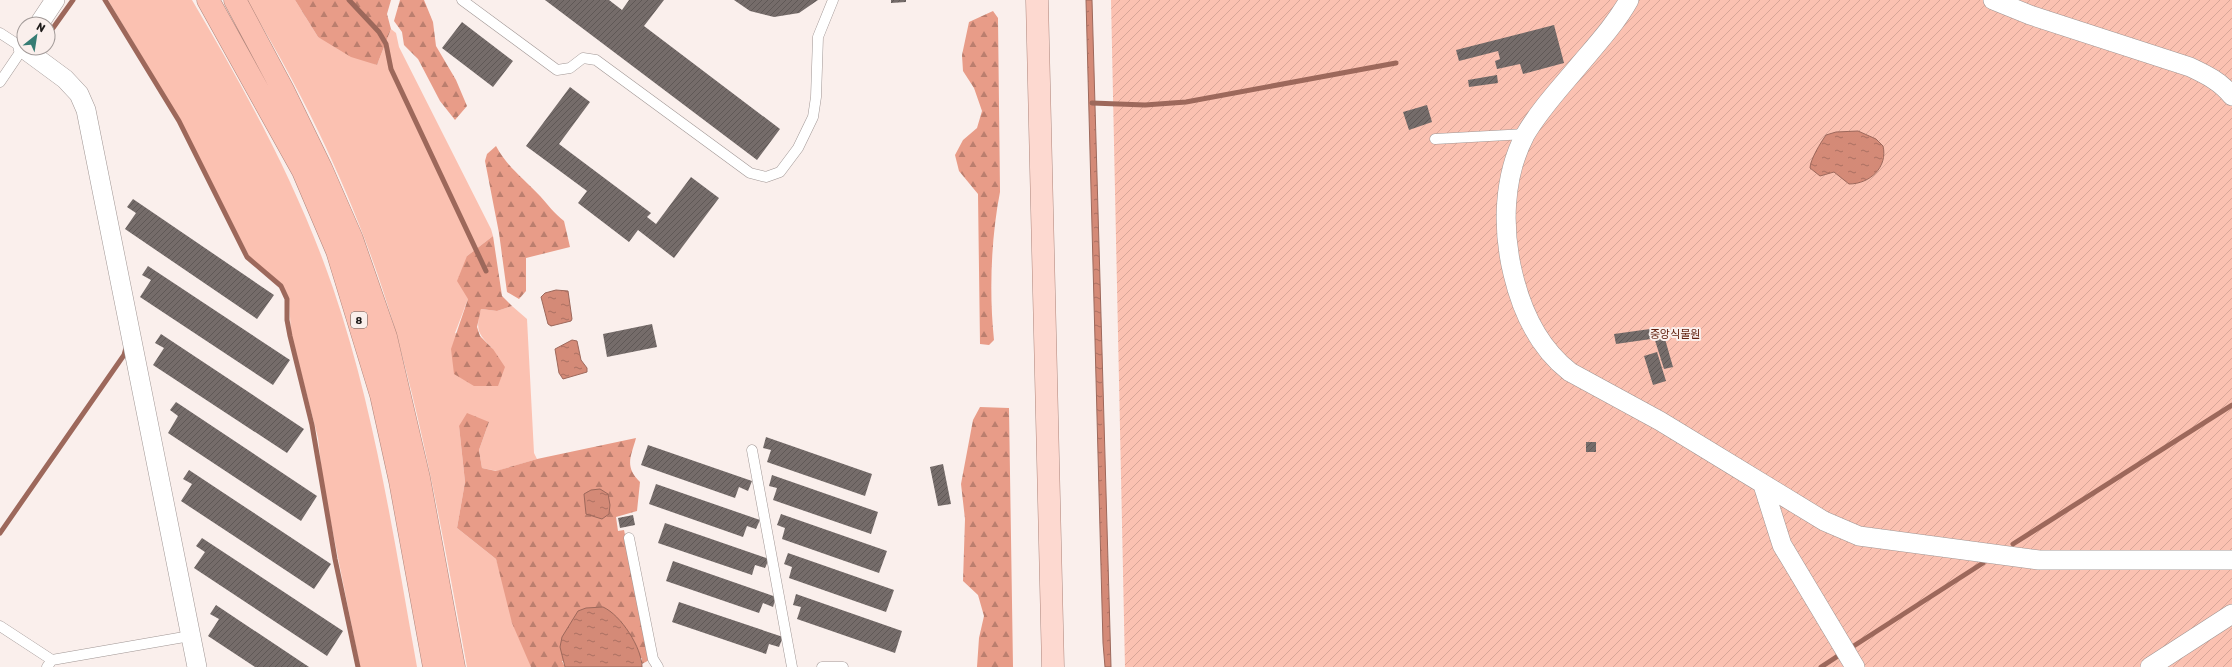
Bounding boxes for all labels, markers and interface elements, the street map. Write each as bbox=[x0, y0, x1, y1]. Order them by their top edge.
north arrow bbox=[16, 16, 56, 56]
text: N bbox=[34, 20, 47, 35]
road number: 8 bbox=[351, 312, 367, 328]
park label: 중앙식물원 bbox=[1650, 328, 1700, 341]

